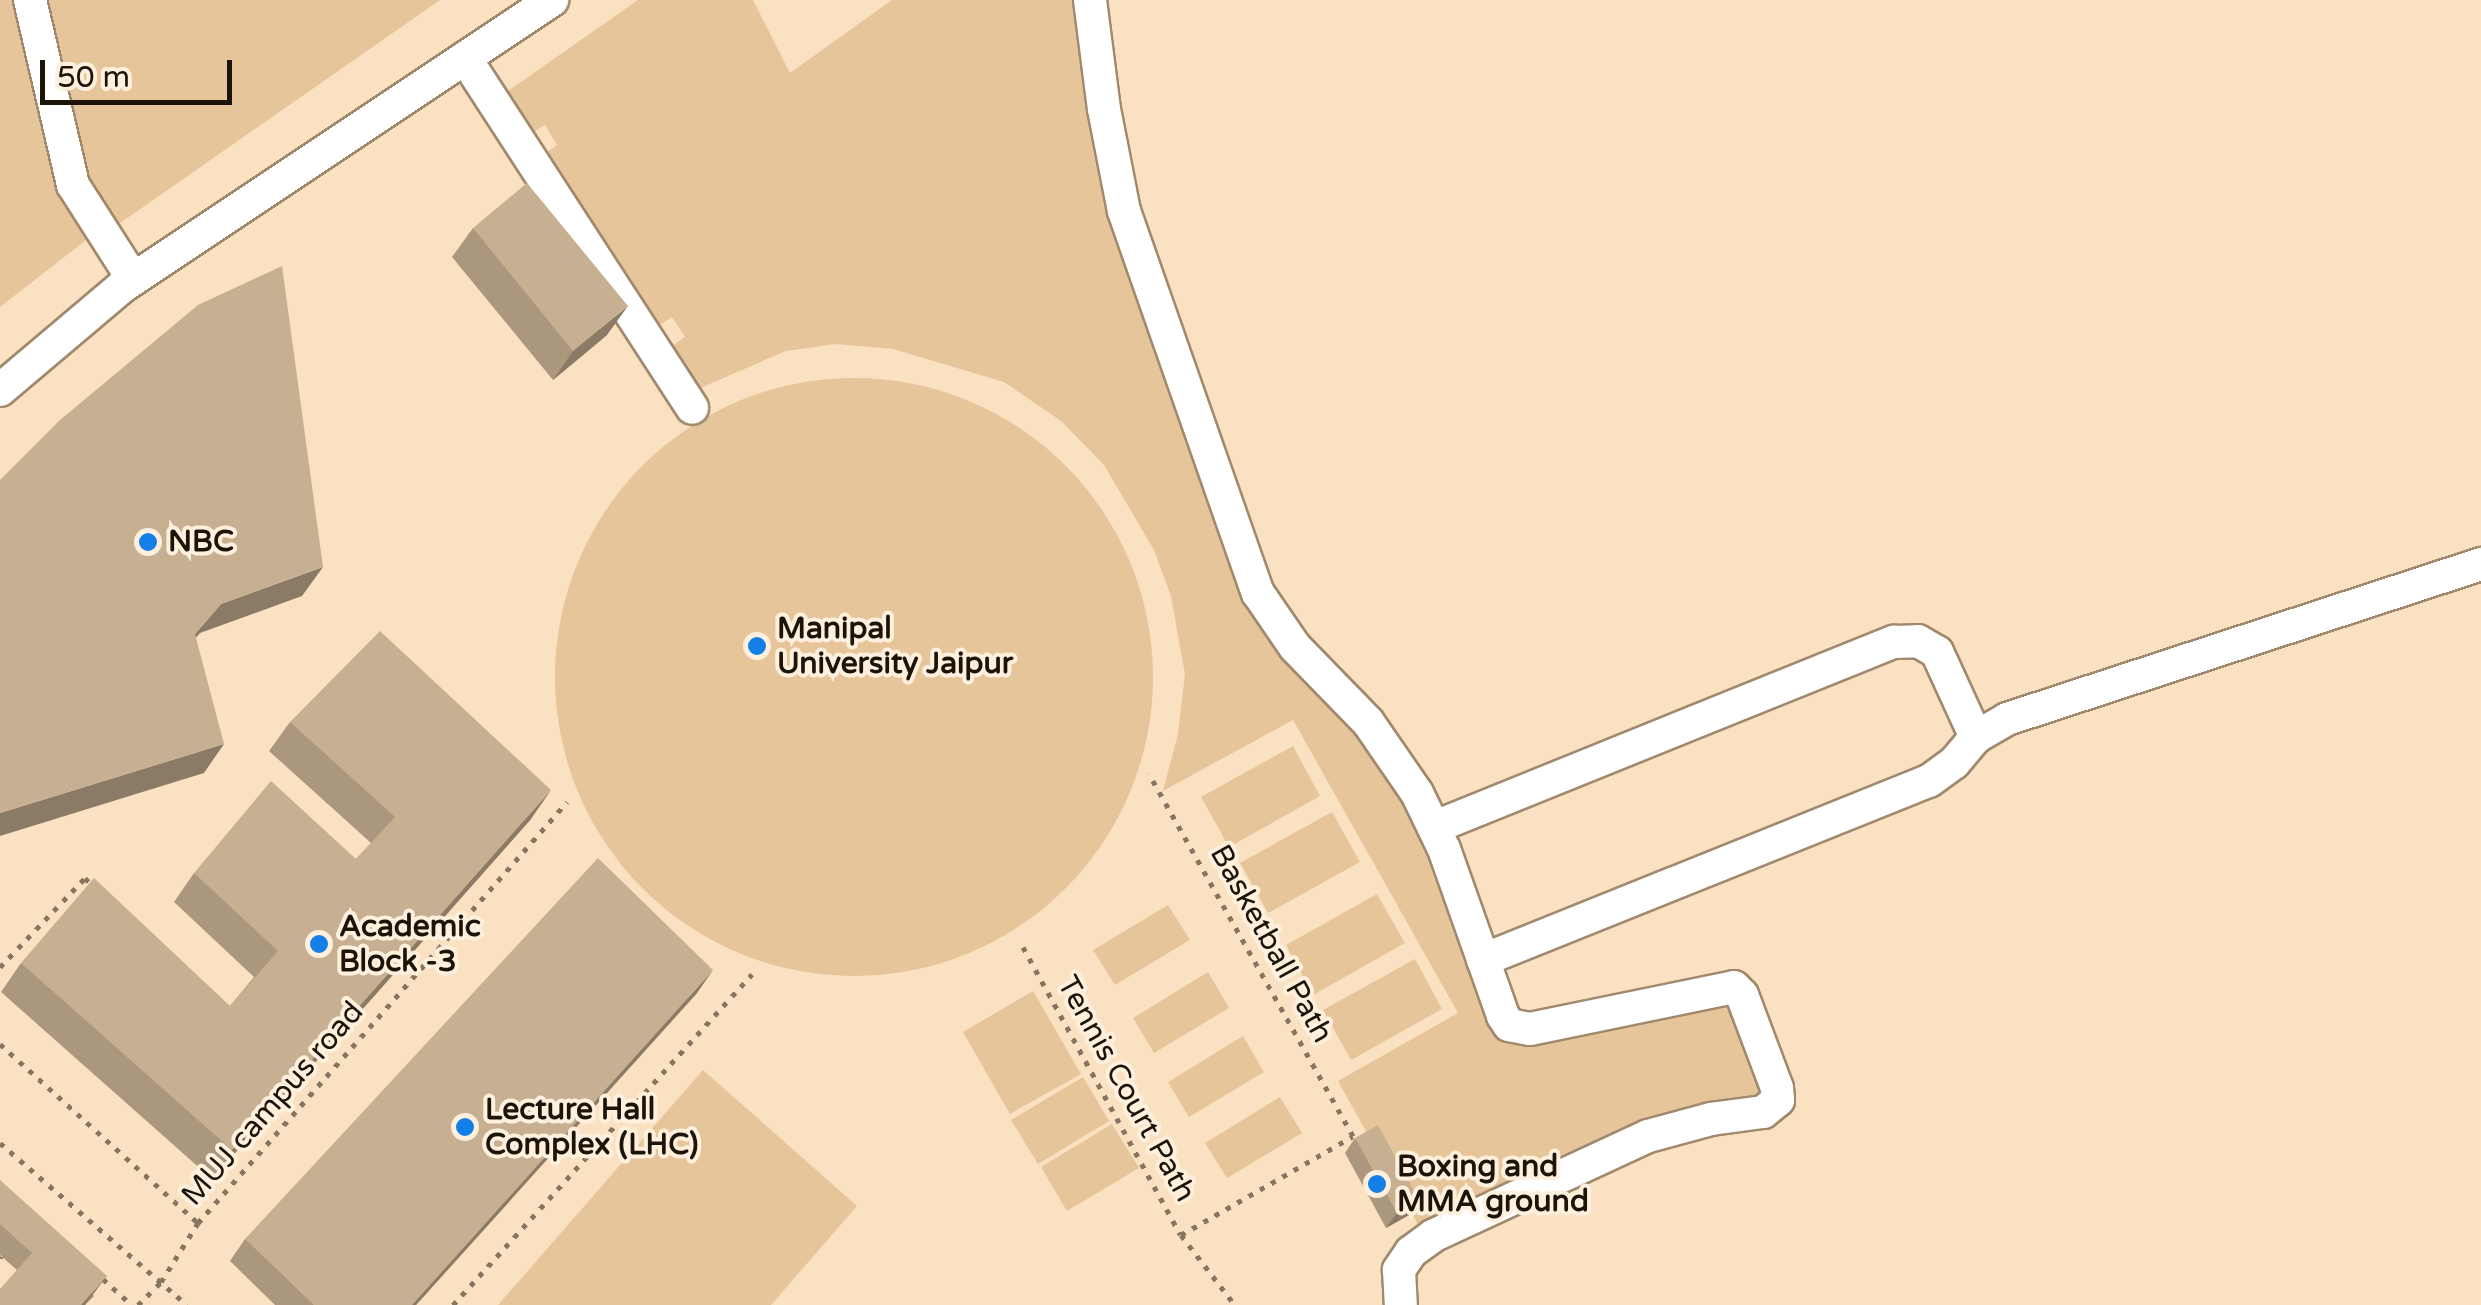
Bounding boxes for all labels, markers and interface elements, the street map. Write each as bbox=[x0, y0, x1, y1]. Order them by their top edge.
scale bar bbox=[45, 40, 238, 102]
text: 50 m bbox=[57, 59, 130, 96]
place label: NBC bbox=[168, 524, 234, 560]
marker: NBC bbox=[137, 531, 159, 553]
place label: Manipal University Jaipur bbox=[777, 611, 1013, 682]
marker: Manipal University Jaipur bbox=[746, 635, 768, 657]
street label: Basketball Path bbox=[1202, 839, 1340, 1049]
place label: Academic Block -3 bbox=[339, 909, 481, 980]
marker: Academic Block -3 bbox=[308, 933, 330, 955]
street label: Tennis Court Path bbox=[1049, 970, 1203, 1208]
street label: MUJ campus road bbox=[175, 995, 371, 1213]
place label: Lecture Hall Complex (LHC) bbox=[485, 1092, 698, 1162]
marker: Lecture Hall Complex (LHC) bbox=[454, 1116, 476, 1138]
place label: Boxing and MMA ground bbox=[1397, 1149, 1589, 1220]
marker: Boxing and MMA ground bbox=[1366, 1173, 1388, 1195]

